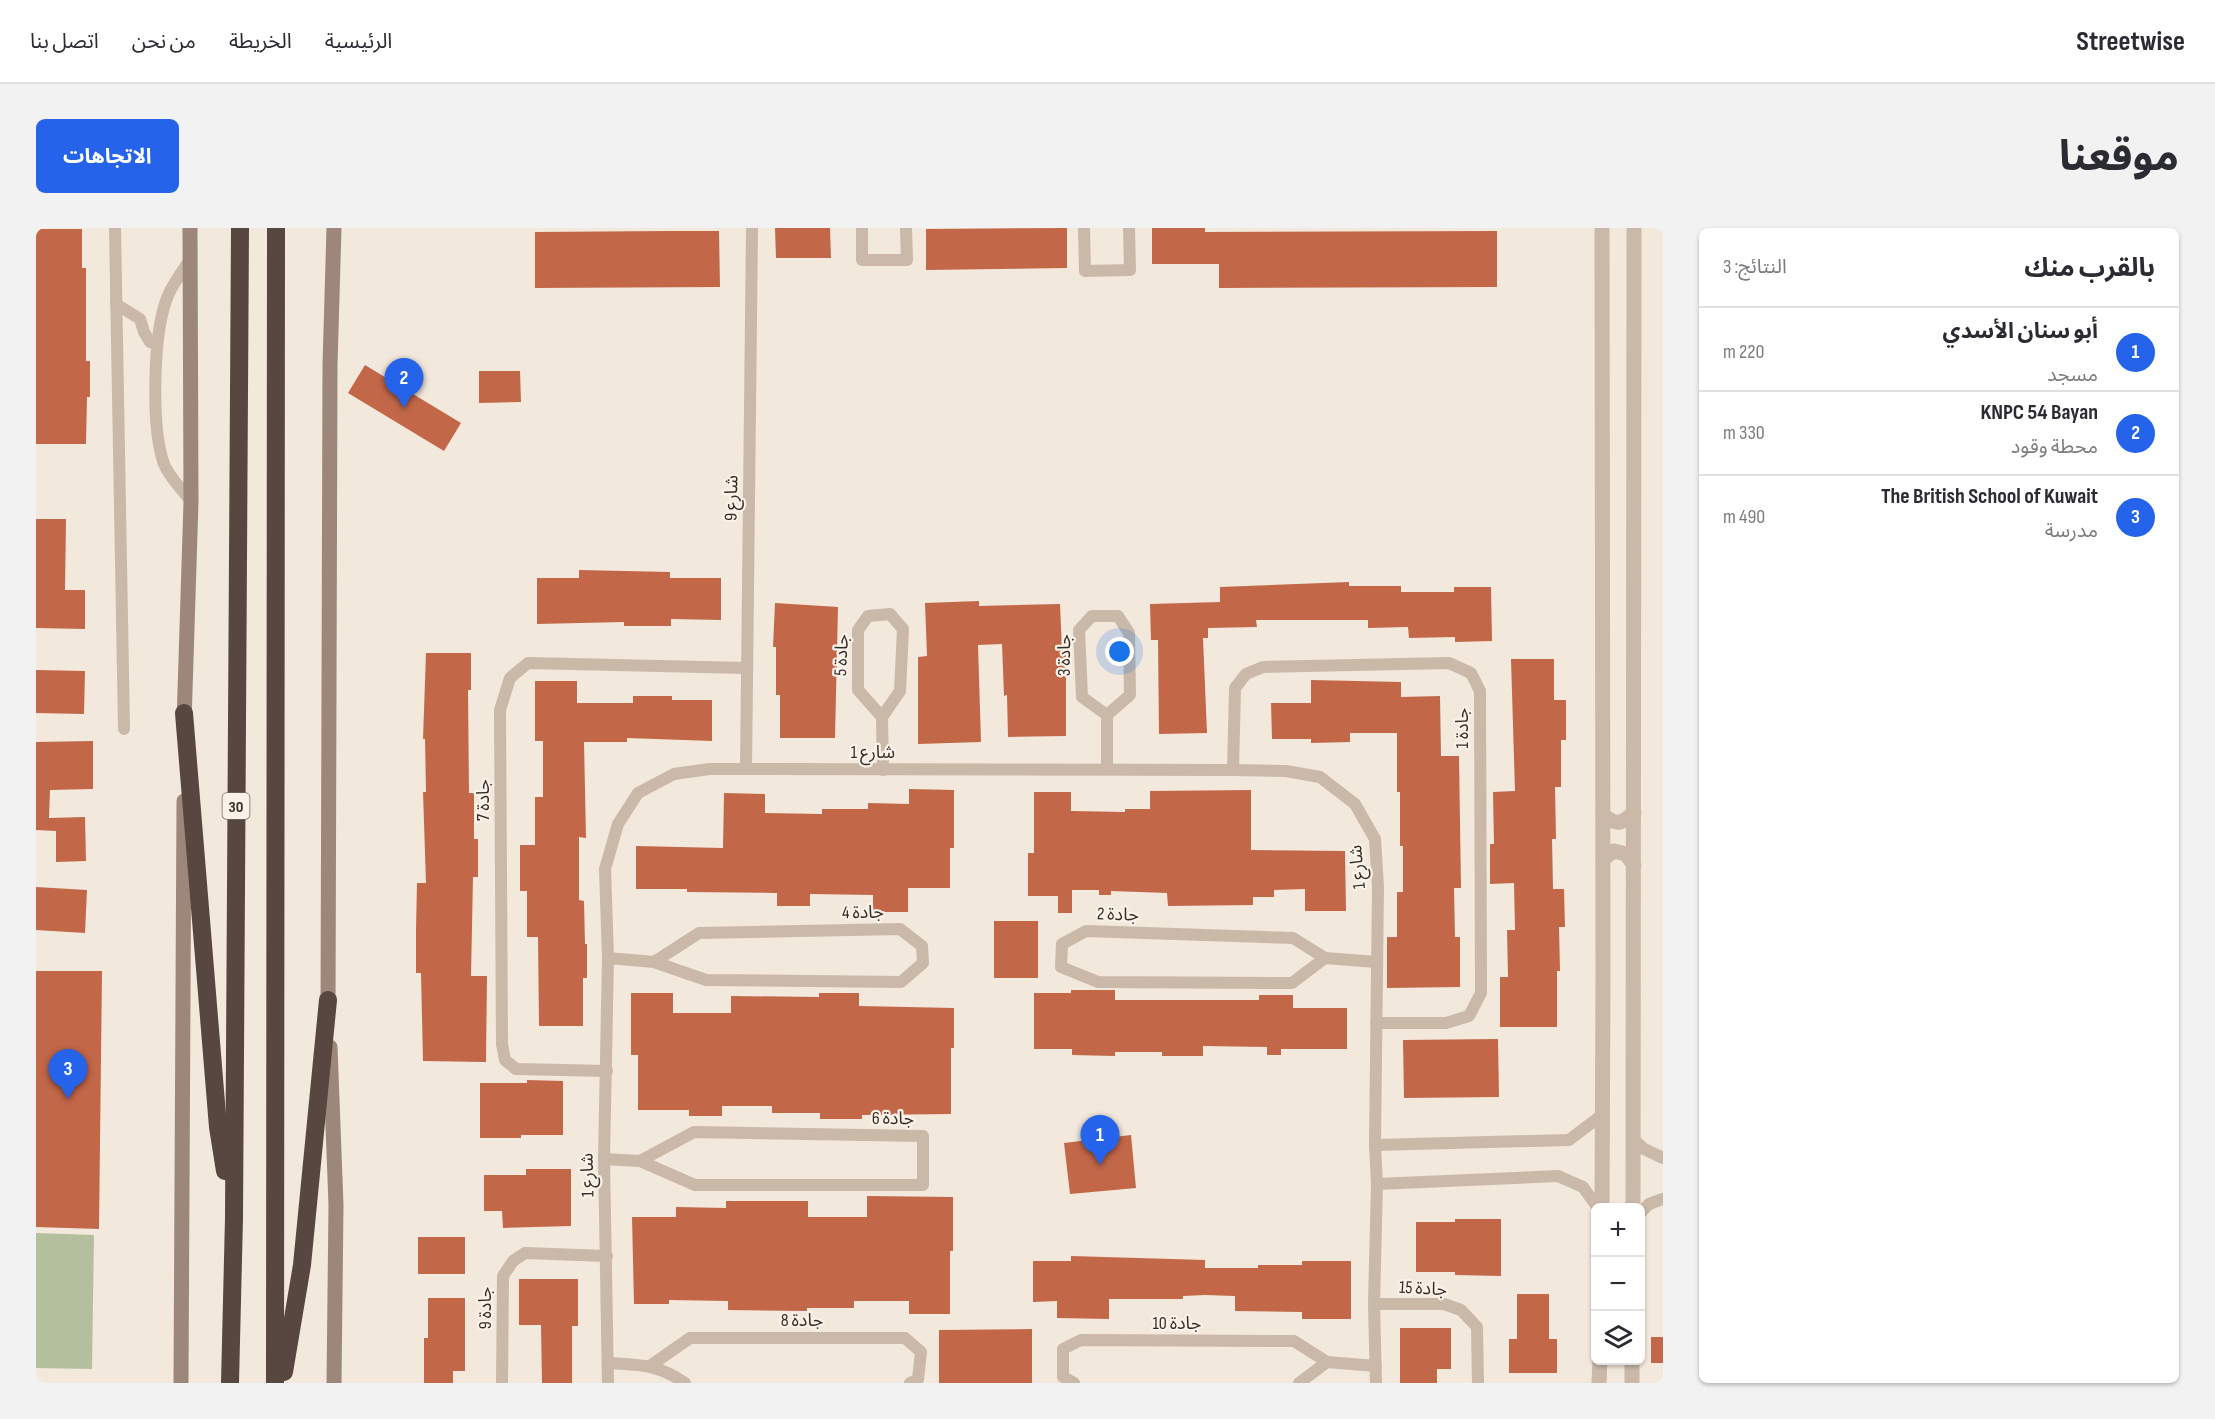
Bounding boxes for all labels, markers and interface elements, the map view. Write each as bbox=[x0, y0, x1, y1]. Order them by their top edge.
text: Streetwise bbox=[2076, 25, 2185, 58]
text: اتصل بنا bbox=[30, 29, 99, 54]
text: من نحن bbox=[132, 29, 196, 54]
text: الخريطة bbox=[229, 29, 292, 54]
text: الرئيسية bbox=[325, 29, 392, 54]
button: الاتجاهات bbox=[36, 119, 179, 193]
text: موقعنا bbox=[2059, 132, 2179, 183]
text: بالقرب منك bbox=[2024, 253, 2155, 284]
text: النتائج: 3 bbox=[1723, 255, 1787, 279]
text: أبو سنان الأسدي bbox=[1943, 318, 2098, 345]
text: 220 m bbox=[1723, 340, 1764, 364]
text: 1 bbox=[2132, 340, 2139, 364]
pin: 2 bbox=[384, 358, 424, 408]
text: مسجد bbox=[2047, 363, 2098, 387]
text: KNPC 54 Bayan bbox=[1980, 399, 2098, 426]
text: 330 m bbox=[1723, 421, 1765, 445]
text: 2 bbox=[2131, 421, 2140, 445]
text: محطة وقود bbox=[2011, 435, 2098, 459]
street label: شارع 9 bbox=[721, 475, 745, 521]
text: The British School of Kuwait bbox=[1881, 483, 2098, 510]
text: 490 m bbox=[1723, 505, 1765, 529]
text: 3 bbox=[2131, 505, 2140, 529]
text: مدرسة bbox=[2045, 519, 2098, 543]
street label: جادة 5 bbox=[830, 634, 853, 676]
street label: جادة 3 bbox=[1054, 634, 1075, 676]
your location bbox=[1105, 637, 1134, 666]
street label: جادة 1 bbox=[1452, 708, 1473, 748]
street label: شارع 1 bbox=[851, 742, 895, 766]
street label: جادة 7 bbox=[473, 779, 494, 821]
road number: 30 bbox=[222, 793, 250, 819]
street label: شارع 1 bbox=[1345, 844, 1373, 890]
street label: جادة 4 bbox=[842, 902, 884, 923]
street label: جادة 2 bbox=[1097, 903, 1139, 926]
pin: 3 bbox=[48, 1050, 87, 1099]
street label: جادة 6 bbox=[872, 1108, 914, 1129]
pin: 1 bbox=[1080, 1116, 1120, 1165]
street label: شارع 1 bbox=[577, 1153, 601, 1197]
map controls bbox=[1591, 1203, 1645, 1365]
button: + bbox=[1591, 1203, 1645, 1257]
button: − bbox=[1591, 1257, 1645, 1311]
street label: جادة 15 bbox=[1398, 1277, 1448, 1300]
street label: جادة 9 bbox=[475, 1287, 496, 1329]
street label: جادة 8 bbox=[781, 1310, 823, 1331]
button: layers bbox=[1591, 1311, 1645, 1365]
street label: جادة 10 bbox=[1153, 1313, 1201, 1334]

